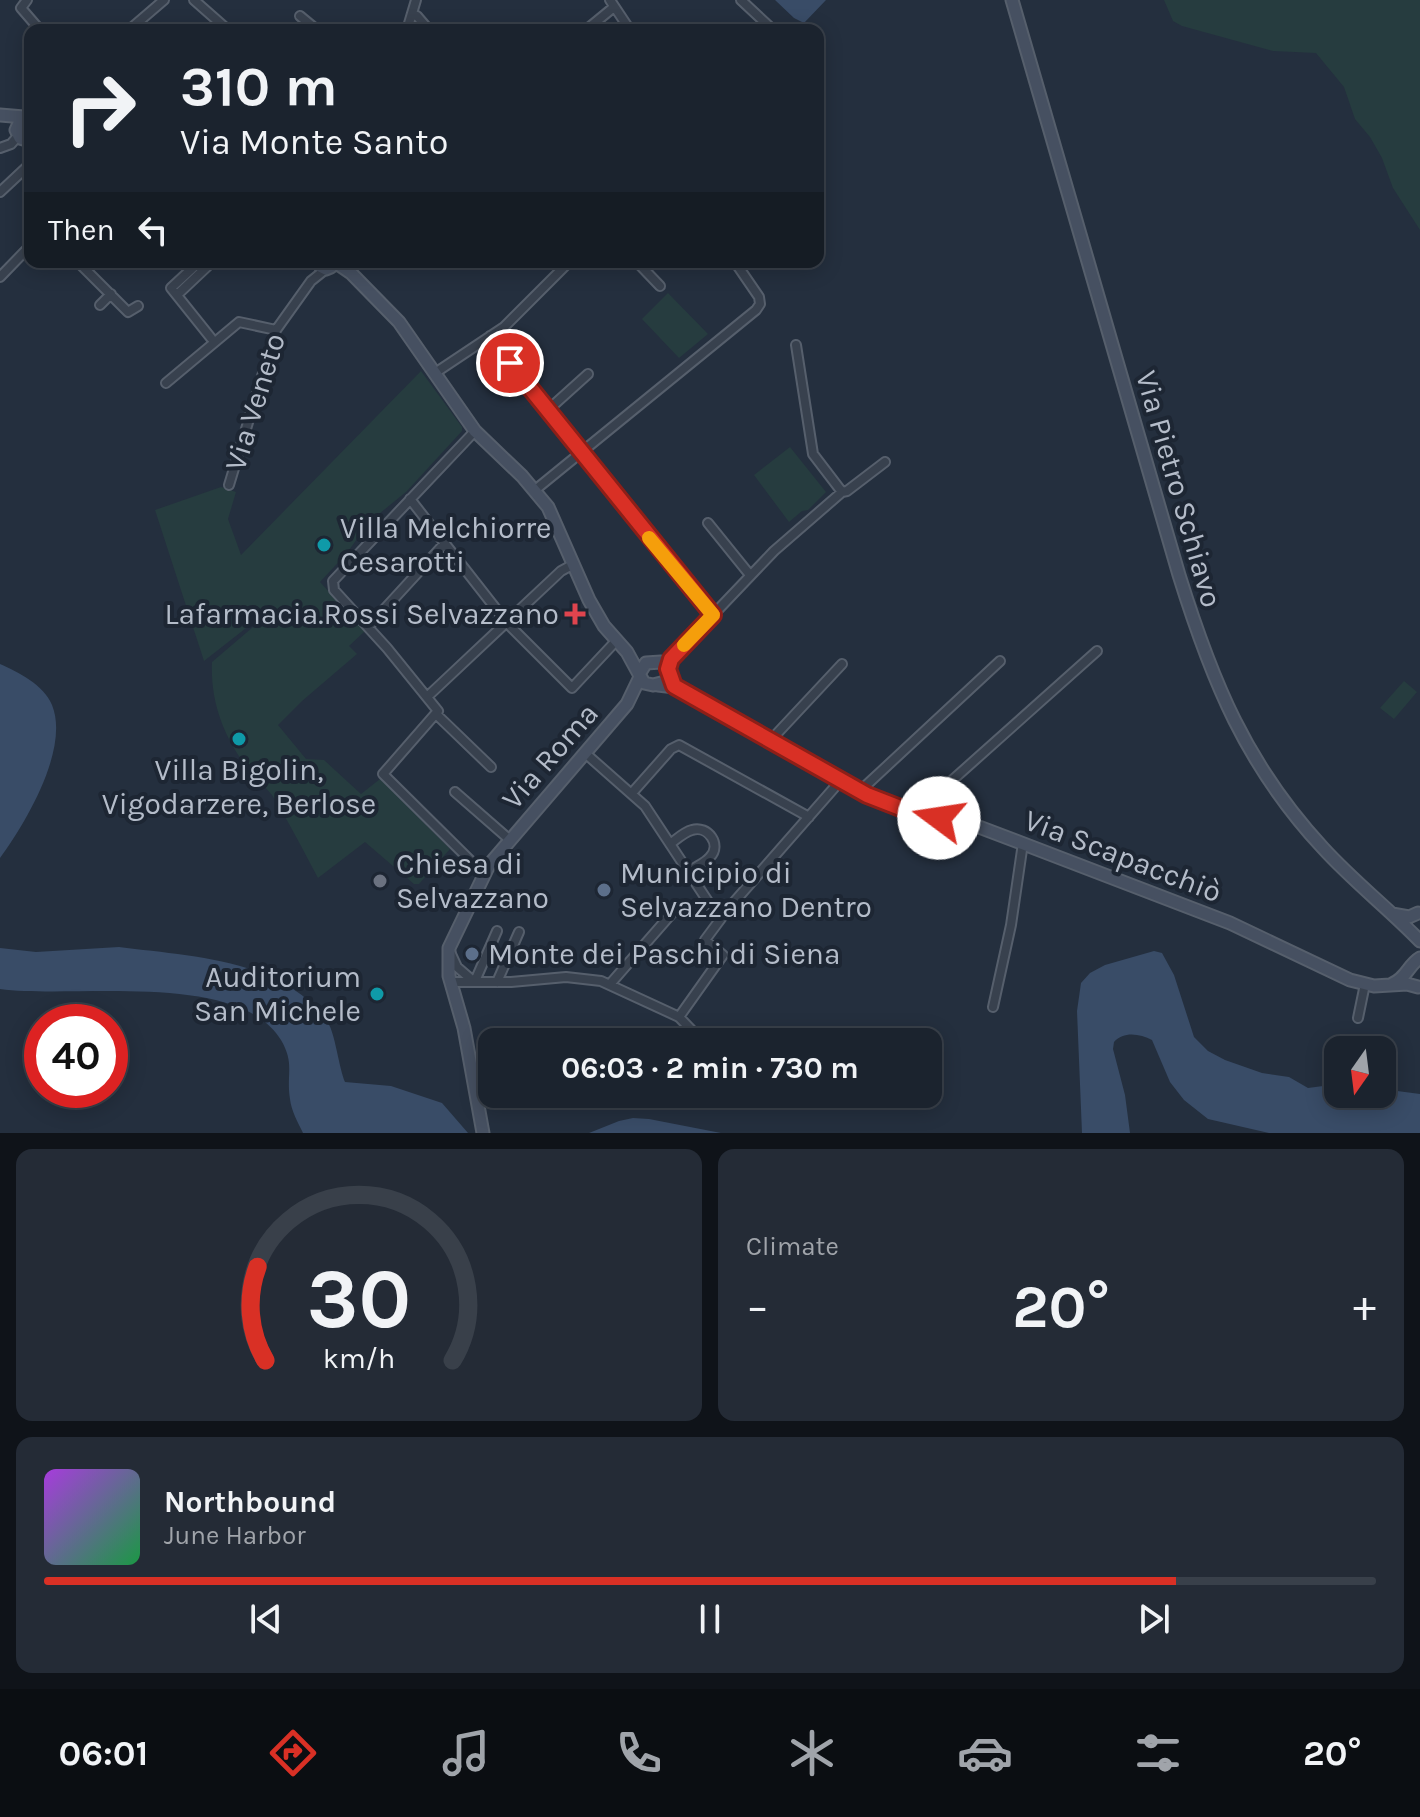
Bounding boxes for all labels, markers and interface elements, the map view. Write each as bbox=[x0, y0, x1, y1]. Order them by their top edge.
text: 310 m bbox=[180, 54, 338, 119]
icon: right bbox=[48, 56, 152, 160]
text: Via Monte Santo bbox=[180, 121, 448, 163]
icon: left bbox=[131, 208, 175, 252]
text: Then bbox=[48, 212, 115, 248]
street label: Via Veneto bbox=[217, 329, 293, 475]
pin bbox=[476, 329, 544, 397]
icon: arrive bbox=[488, 341, 532, 385]
street label: Via Pietro Schiavo bbox=[1128, 366, 1230, 612]
place label: Villa Melchiorre Cesarotti bbox=[340, 510, 552, 580]
marker: Villa Melchiorre Cesarotti bbox=[315, 536, 333, 554]
place label: Lafarmacia.Rossi Selvazzano bbox=[165, 596, 559, 632]
marker: Lafarmacia.Rossi Selvazzano bbox=[566, 605, 584, 623]
street label: Via Roma bbox=[494, 696, 606, 816]
marker: Villa Bigolin, Vigodarzere, Berlose bbox=[230, 730, 248, 748]
place label: Villa Bigolin, Vigodarzere, Berlose bbox=[102, 752, 376, 822]
position arrow bbox=[897, 776, 981, 860]
street label: Via Scapacchiò bbox=[1019, 802, 1227, 910]
place label: Chiesa di Selvazzano bbox=[396, 846, 549, 916]
place label: Municipio di Selvazzano Dentro bbox=[620, 855, 872, 925]
marker: Chiesa di Selvazzano bbox=[371, 872, 389, 890]
marker: Municipio di Selvazzano Dentro bbox=[595, 881, 613, 899]
place label: Monte dei Paschi di Siena bbox=[488, 936, 840, 972]
marker: Monte dei Paschi di Siena bbox=[463, 945, 481, 963]
place label: Auditorium San Michele bbox=[194, 959, 361, 1029]
marker: Auditorium San Michele bbox=[368, 985, 386, 1003]
speed limit sign: 40 bbox=[24, 1004, 128, 1108]
north arrow bbox=[1324, 1036, 1396, 1108]
map controls bbox=[1324, 1036, 1396, 1108]
text: 06:03 · 2 min · 730 m bbox=[561, 1050, 859, 1086]
text: Climate bbox=[746, 1231, 839, 1262]
text: 30 bbox=[307, 1251, 411, 1348]
text: 20° bbox=[1012, 1272, 1110, 1342]
text: − bbox=[746, 1281, 769, 1332]
text: + bbox=[1353, 1281, 1376, 1332]
text: km/h bbox=[323, 1342, 395, 1375]
text: Northbound bbox=[164, 1484, 336, 1520]
text: June Harbor bbox=[164, 1520, 306, 1551]
icon: previous bbox=[244, 1597, 288, 1641]
icon: pause bbox=[688, 1597, 732, 1641]
icon: next bbox=[1132, 1597, 1176, 1641]
icon: directions bbox=[265, 1725, 321, 1781]
icon: music bbox=[438, 1725, 494, 1781]
icon: phone bbox=[611, 1725, 667, 1781]
icon: climate bbox=[784, 1725, 840, 1781]
icon: car bbox=[957, 1725, 1013, 1781]
icon: filters bbox=[1130, 1725, 1186, 1781]
text: 06:01 bbox=[58, 1732, 148, 1774]
text: 20° bbox=[1303, 1732, 1362, 1774]

